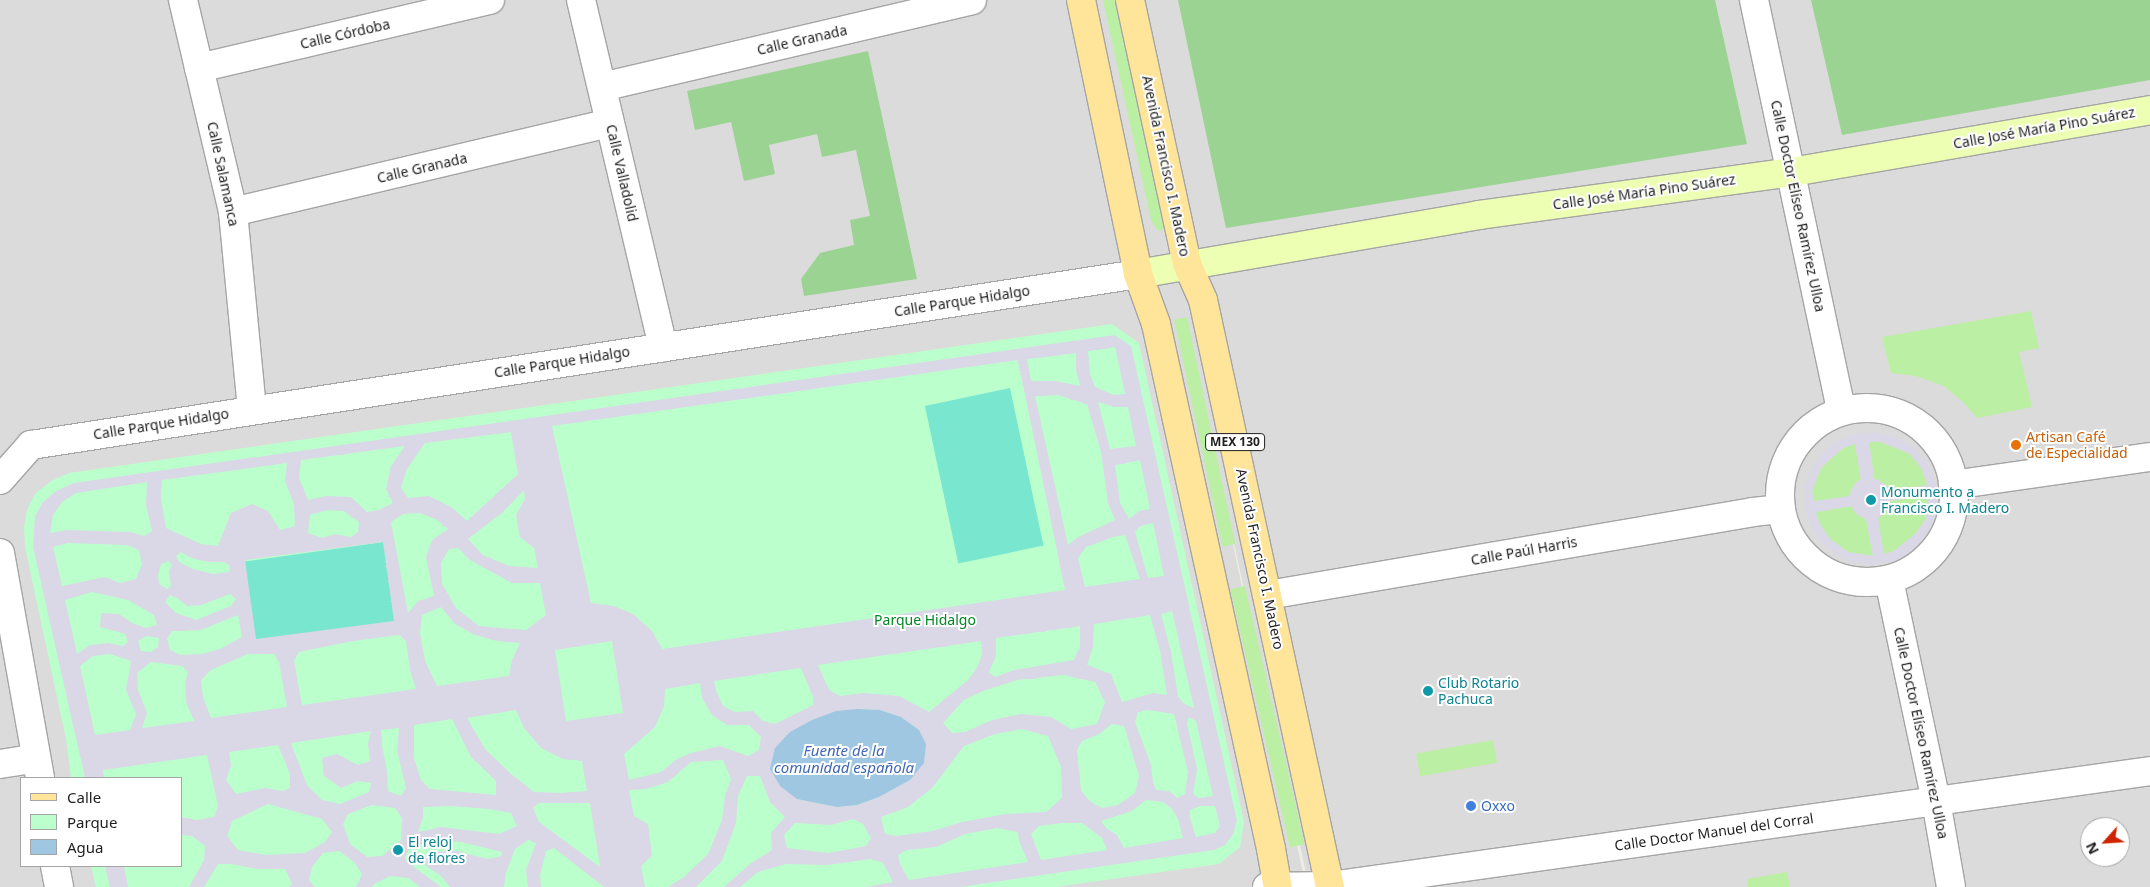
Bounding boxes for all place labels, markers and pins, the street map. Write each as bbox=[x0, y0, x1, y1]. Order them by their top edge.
place label: Artisan Café de Especialidad bbox=[2026, 429, 2128, 462]
marker: Artisan Café de Especialidad bbox=[2010, 439, 2022, 451]
place label: Monumento a Francisco I. Madero bbox=[1881, 484, 2009, 516]
marker: Monumento a Francisco I. Madero bbox=[1865, 494, 1877, 506]
place label: Club Rotario Pachuca bbox=[1438, 675, 1519, 708]
marker: Club Rotario Pachuca bbox=[1422, 685, 1434, 697]
place label: Oxxo bbox=[1481, 798, 1515, 814]
marker: Oxxo bbox=[1465, 800, 1477, 812]
place label: El reloj de flores bbox=[408, 834, 465, 866]
marker: El reloj de flores bbox=[392, 844, 404, 856]

